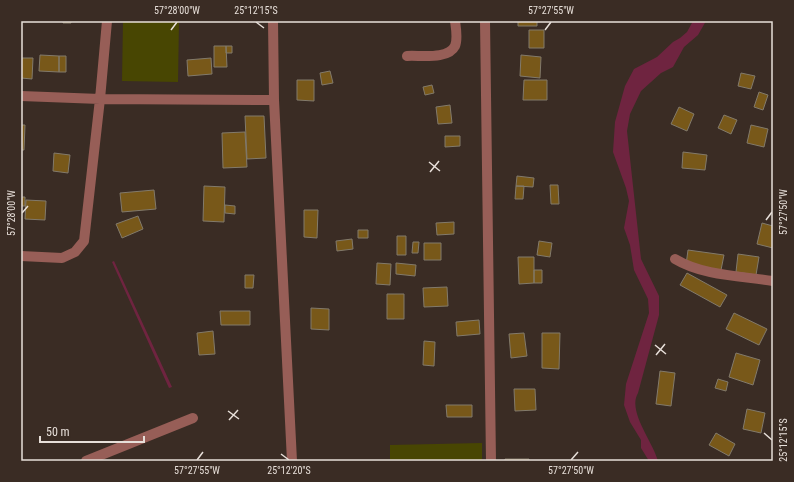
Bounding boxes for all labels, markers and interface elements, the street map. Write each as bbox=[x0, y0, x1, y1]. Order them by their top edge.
text: 57°28'00"W bbox=[154, 5, 200, 16]
text: 25°12'15"S bbox=[234, 5, 278, 16]
text: 57°27'55"W bbox=[528, 5, 574, 16]
text: 57°27'50"W bbox=[778, 189, 789, 235]
text: 57°28'00"W bbox=[6, 190, 17, 236]
scale bar bbox=[40, 418, 144, 444]
text: 25°12'15"S bbox=[778, 418, 789, 462]
text: 50 m bbox=[46, 425, 70, 439]
text: 57°27'55"W bbox=[174, 465, 220, 476]
text: 25°12'20"S bbox=[267, 465, 311, 476]
text: 57°27'50"W bbox=[548, 465, 594, 476]

